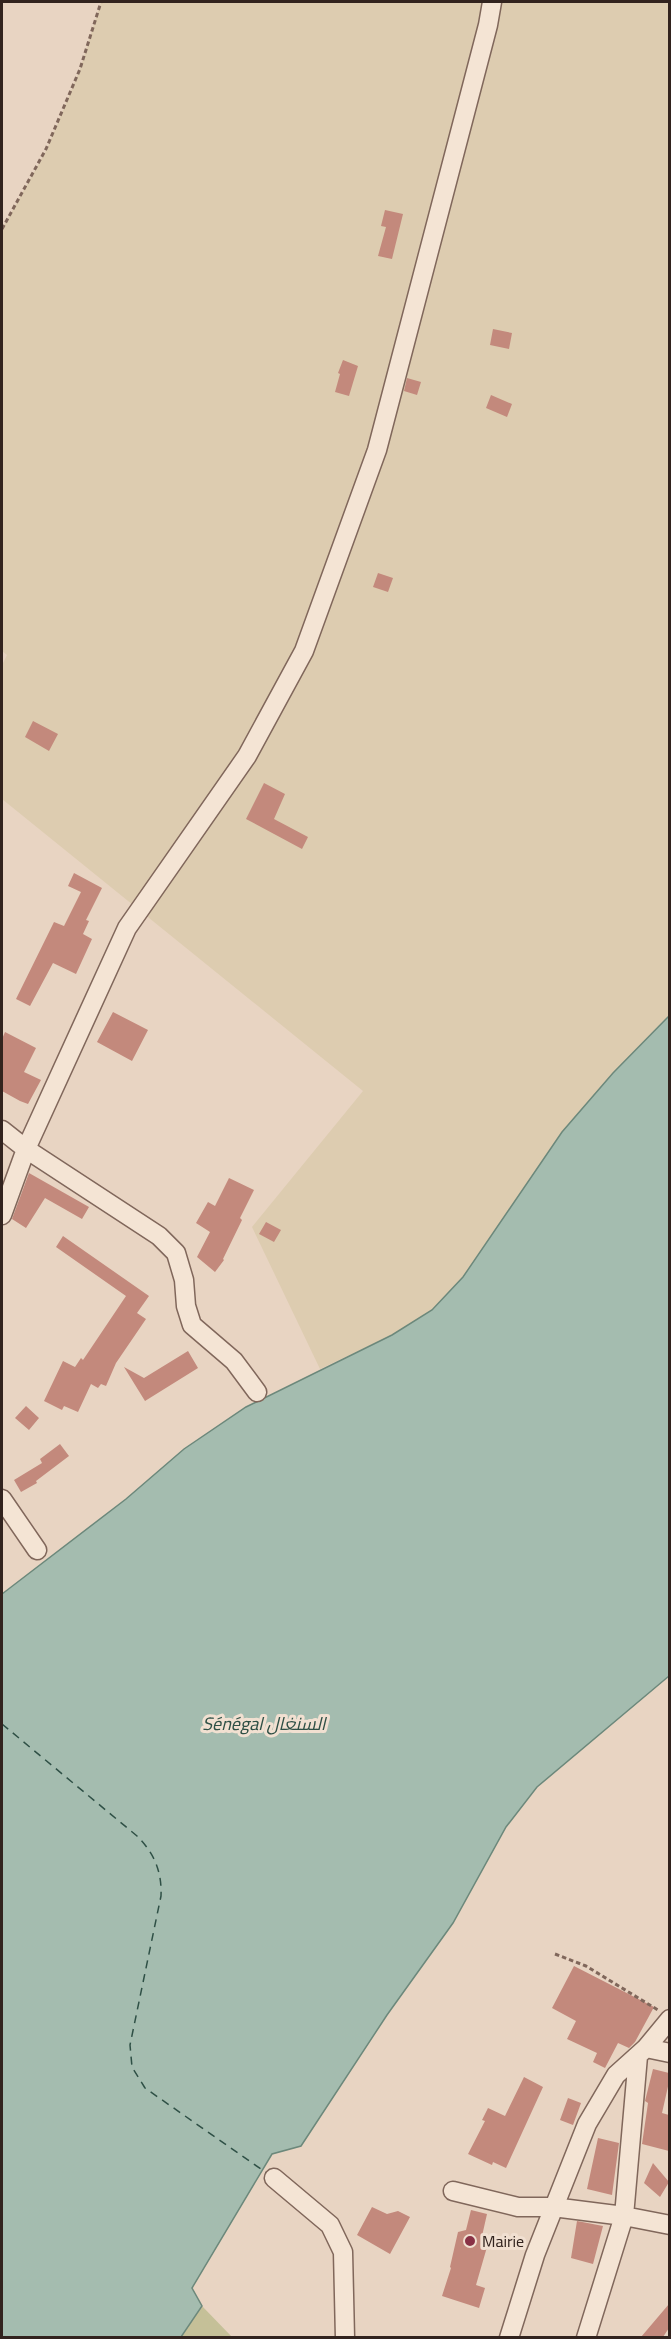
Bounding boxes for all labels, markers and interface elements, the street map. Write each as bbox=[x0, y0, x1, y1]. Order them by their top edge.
water label: Sénégal السنغال bbox=[202, 1707, 328, 1740]
place label: Mairie bbox=[482, 2226, 524, 2256]
marker: Mairie bbox=[463, 2234, 477, 2248]

